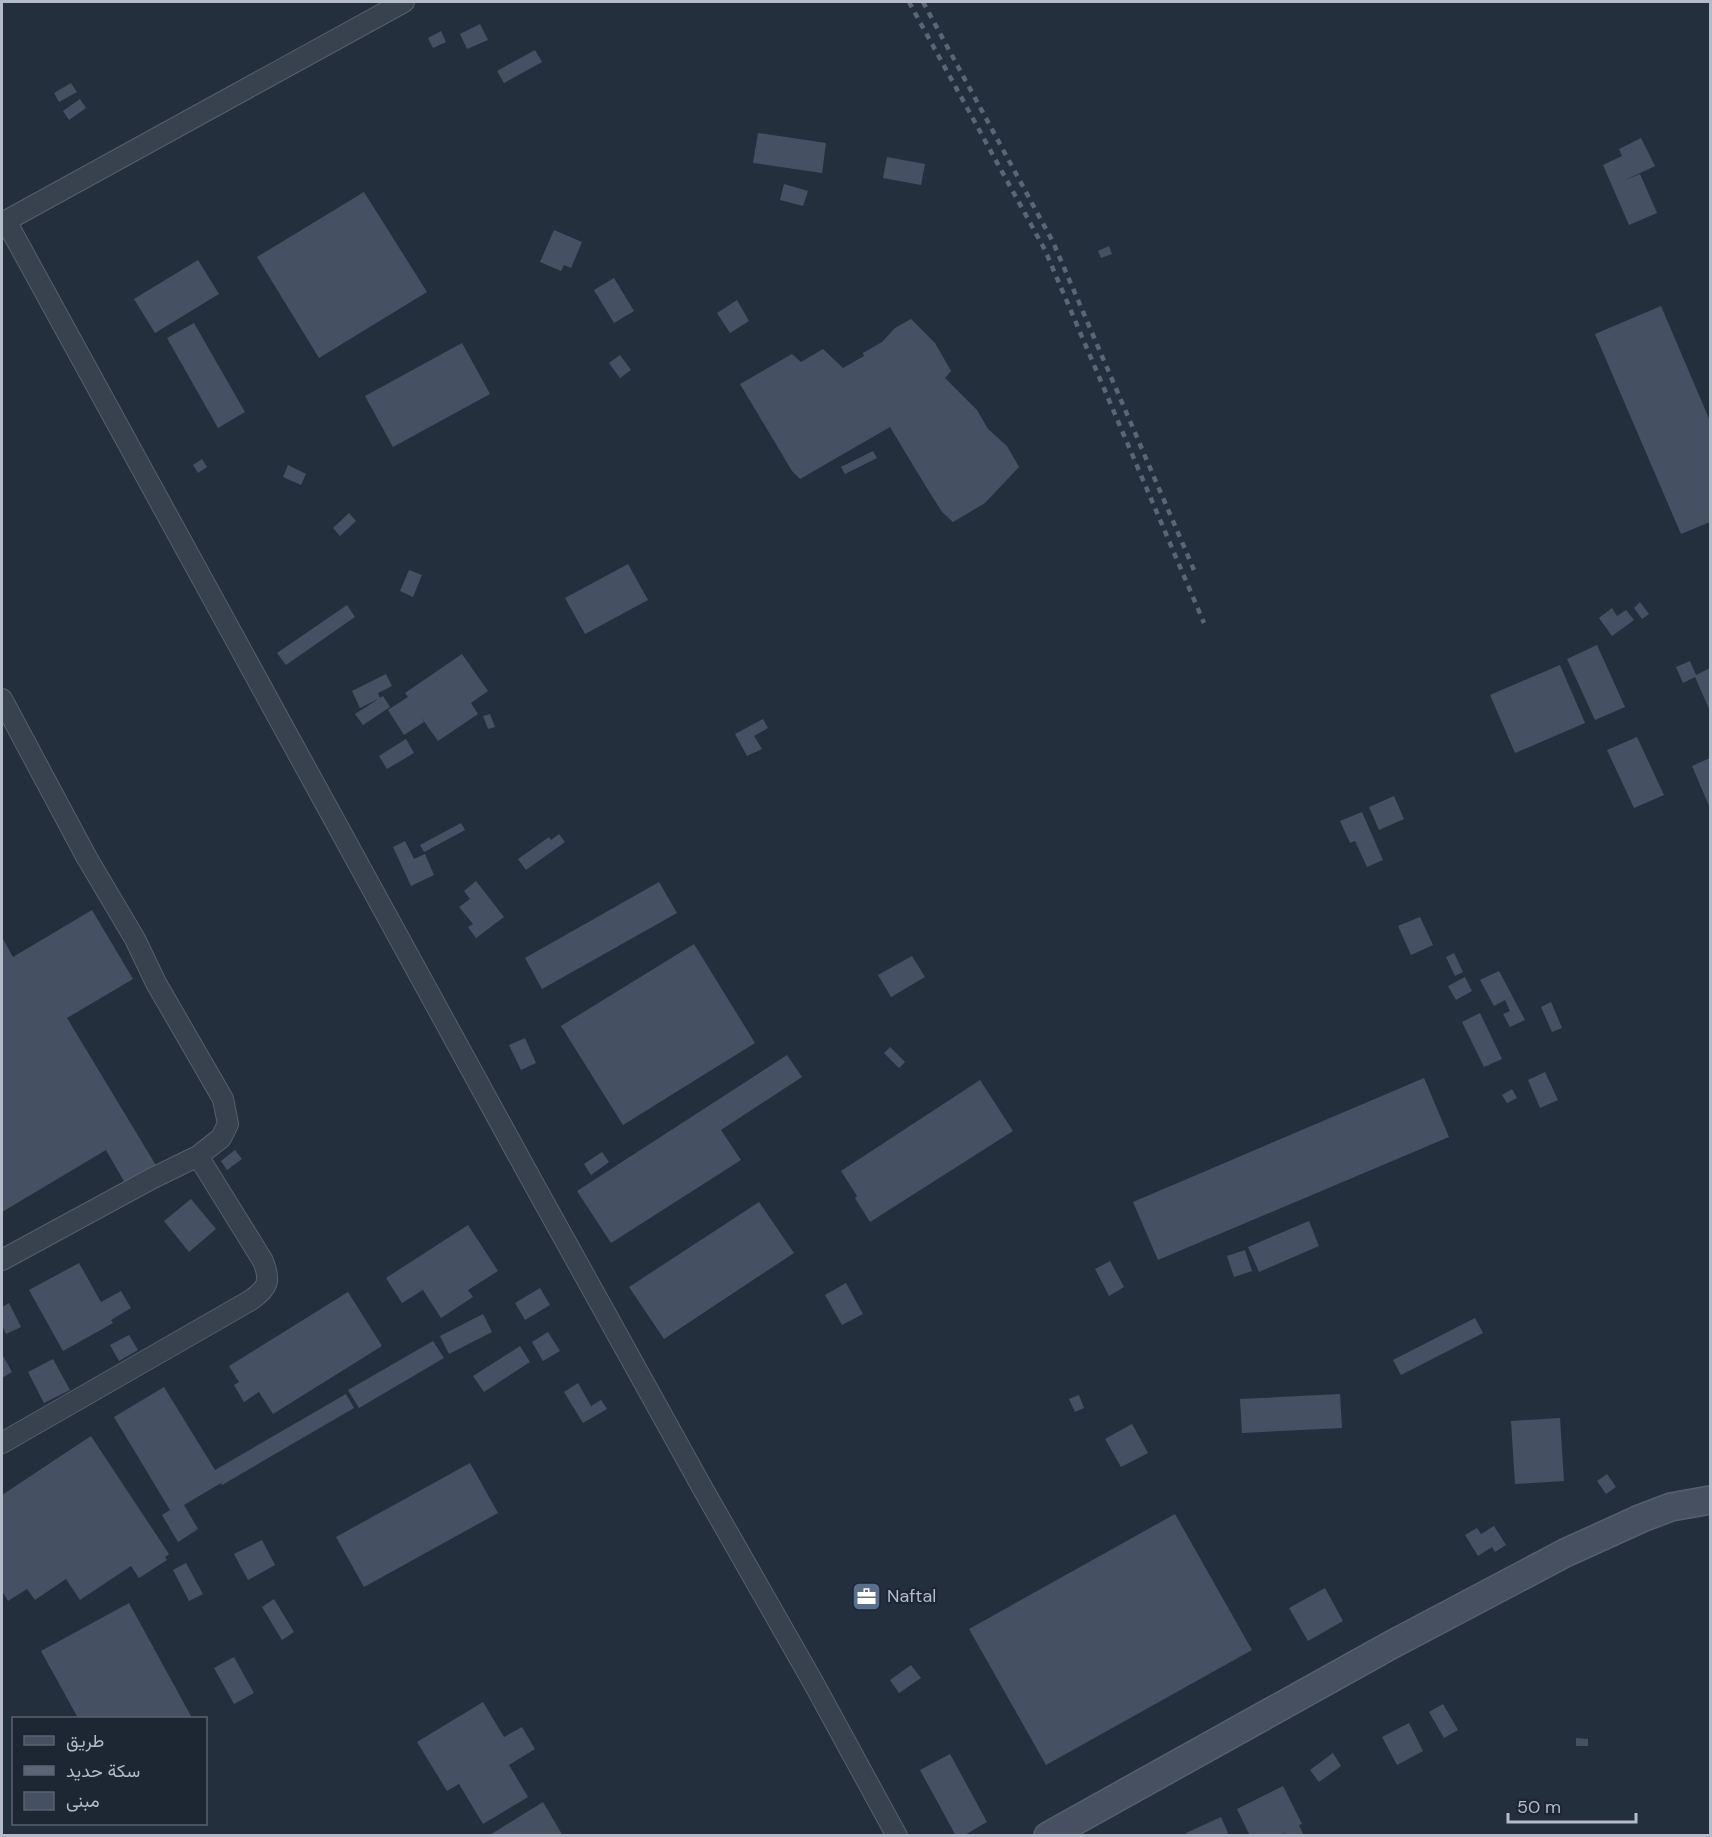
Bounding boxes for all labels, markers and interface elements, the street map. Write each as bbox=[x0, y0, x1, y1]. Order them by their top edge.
office icon: Naftal bbox=[850, 1580, 882, 1612]
place label: Naftal bbox=[887, 1584, 936, 1608]
legend bbox=[12, 1717, 207, 1825]
text: طريق bbox=[66, 1729, 104, 1753]
text: سكة حديد bbox=[66, 1759, 140, 1783]
scale bar bbox=[1508, 1786, 1636, 1824]
text: مبنى bbox=[66, 1789, 100, 1813]
text: 50 m bbox=[1517, 1795, 1561, 1819]

